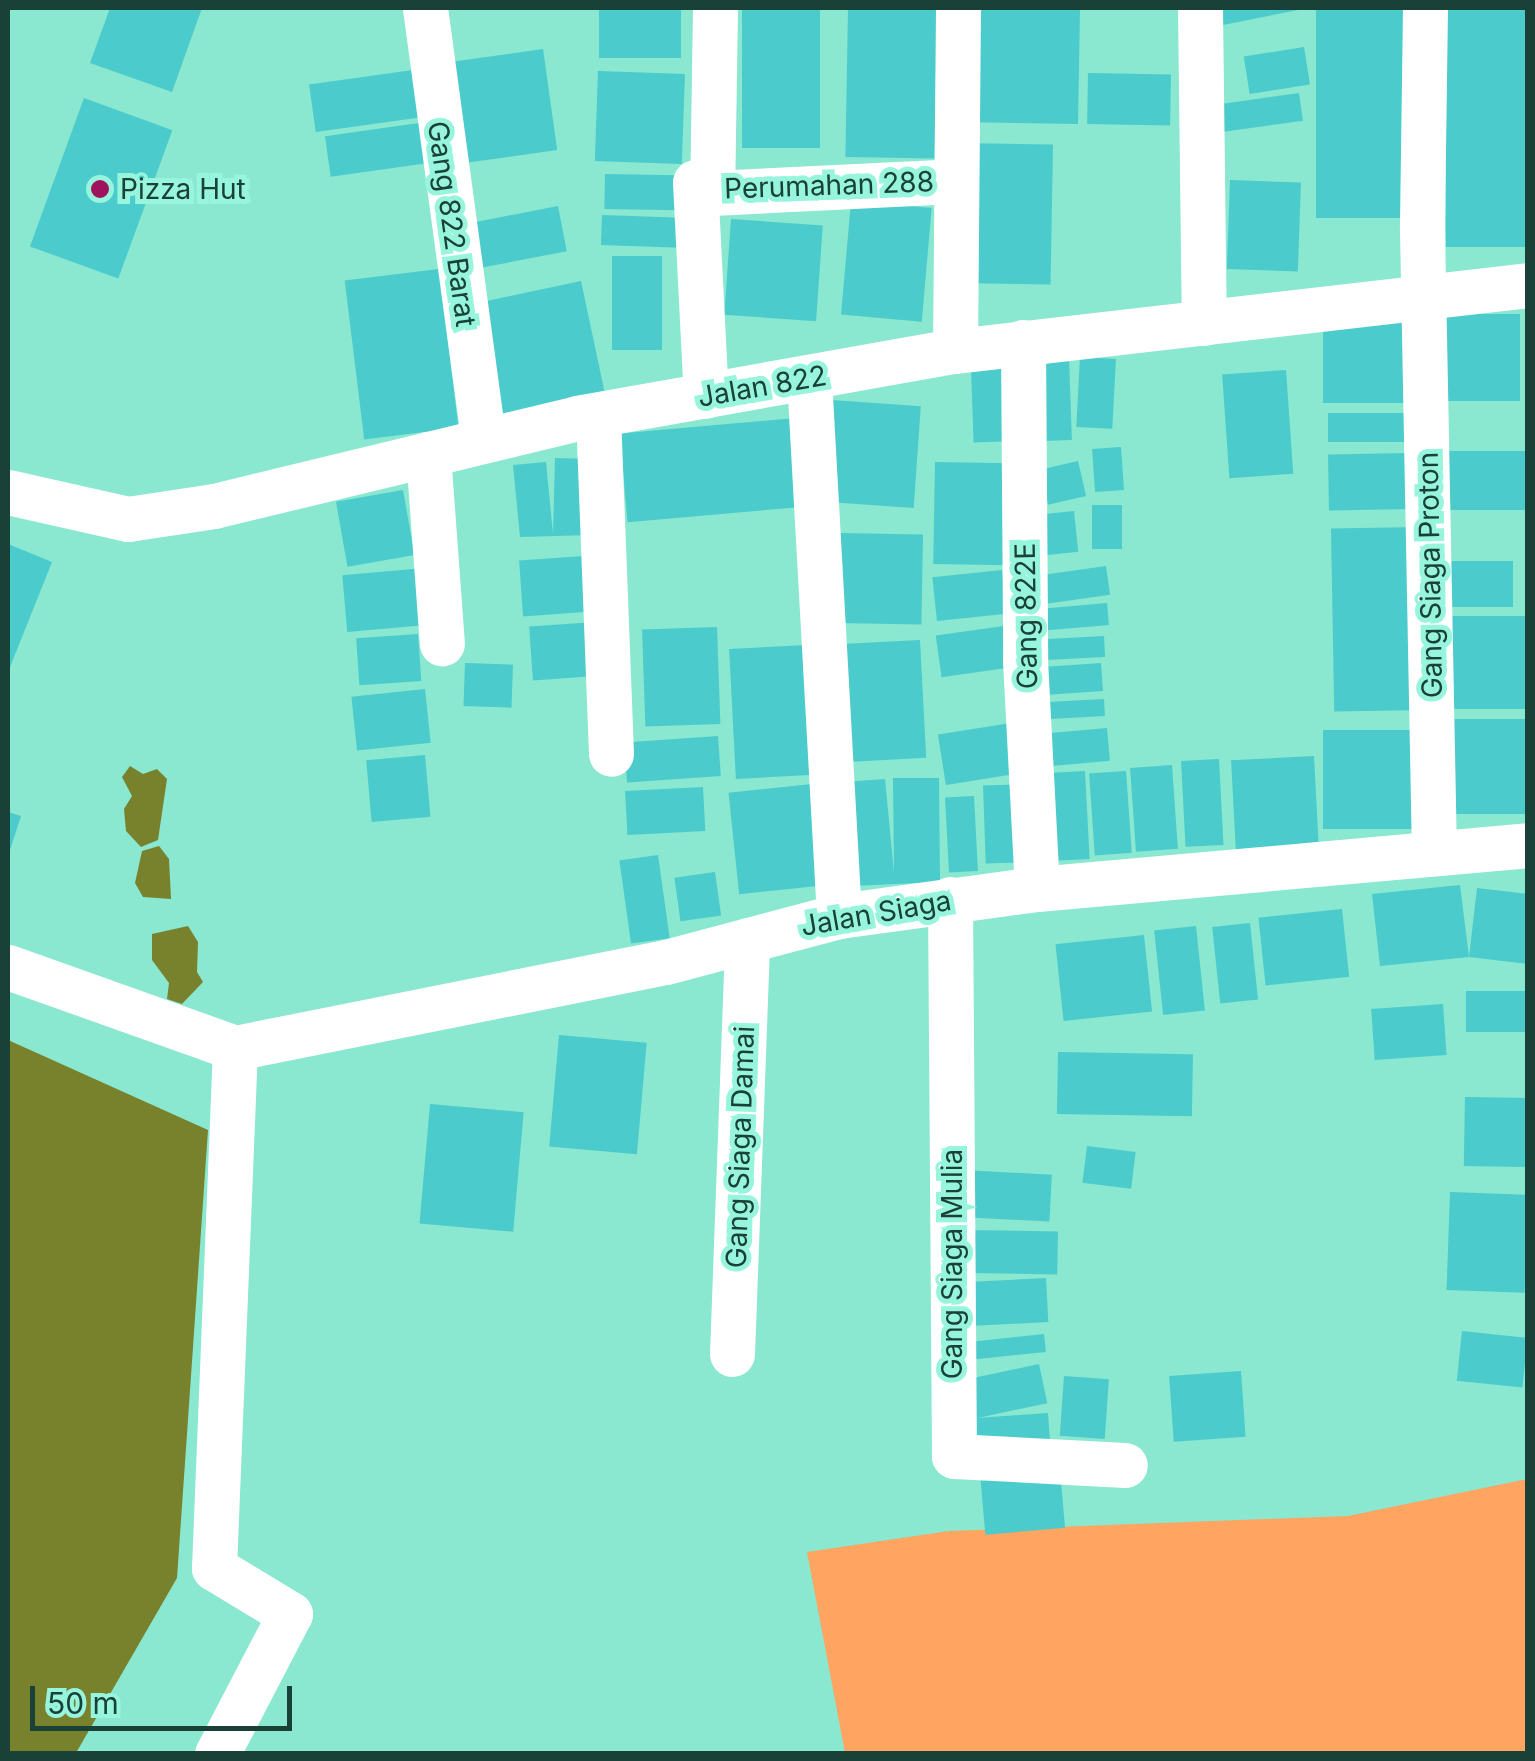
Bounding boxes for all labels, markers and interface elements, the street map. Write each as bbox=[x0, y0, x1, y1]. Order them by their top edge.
street label: Gang 822 Barat bbox=[421, 119, 483, 329]
street label: Perumahan 288 bbox=[724, 165, 934, 205]
place label: Pizza Hut bbox=[120, 172, 246, 206]
marker: Pizza Hut bbox=[89, 178, 111, 200]
street label: Jalan 822 bbox=[695, 358, 829, 414]
street label: Gang Siaga Proton bbox=[1411, 452, 1449, 698]
street label: Gang 822E bbox=[1008, 542, 1044, 690]
street label: Jalan Siaga bbox=[798, 883, 954, 943]
street label: Gang Siaga Damai bbox=[719, 1025, 761, 1269]
street label: Gang Siaga Mulia bbox=[935, 1149, 969, 1379]
scale bar bbox=[35, 1666, 298, 1728]
text: 50 m bbox=[47, 1685, 119, 1721]

